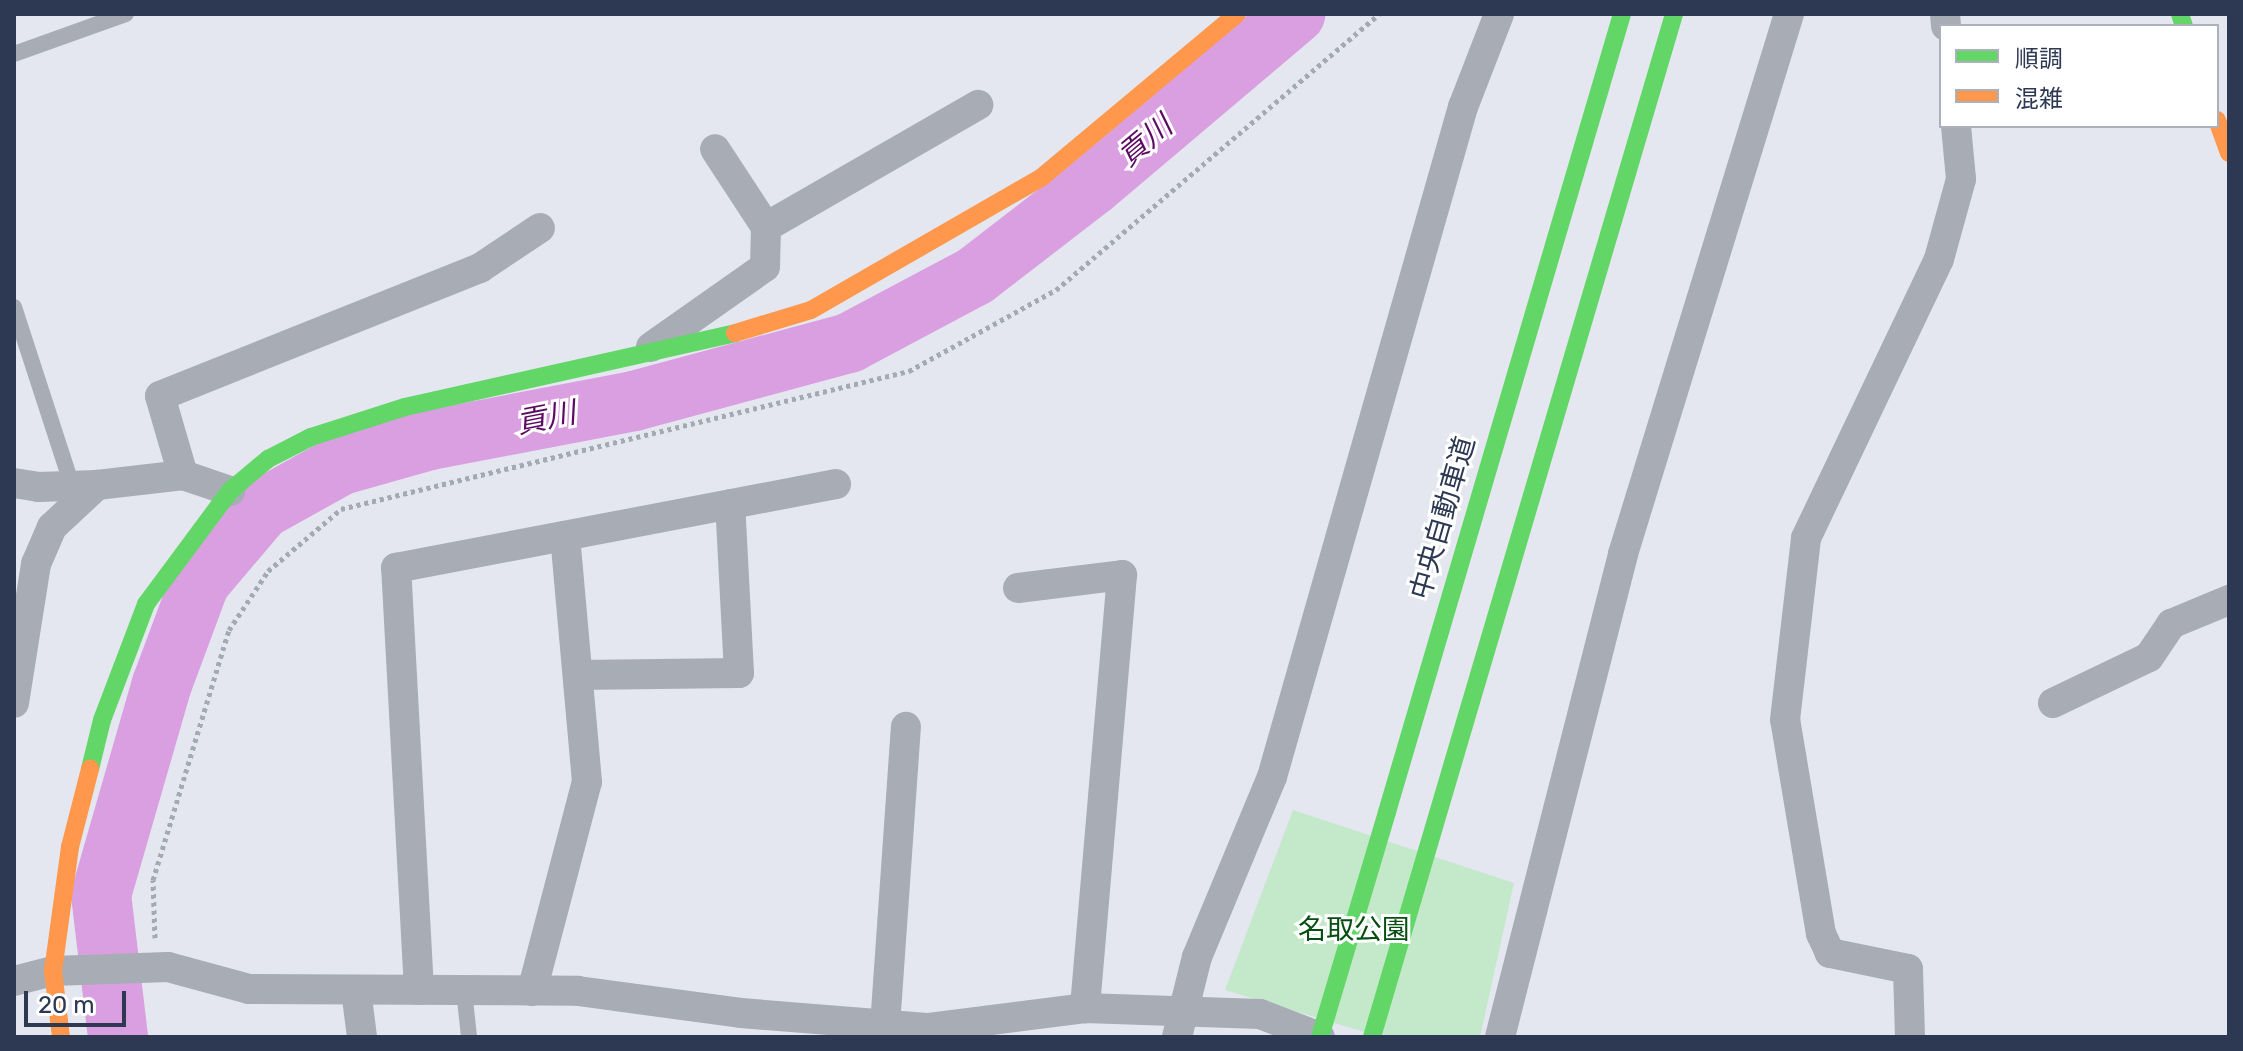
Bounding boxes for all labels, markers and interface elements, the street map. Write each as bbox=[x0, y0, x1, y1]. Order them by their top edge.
legend bbox=[1939, 24, 2219, 128]
text: 順調 bbox=[2015, 45, 2063, 73]
text: 混雑 bbox=[2015, 85, 2063, 113]
water label: 貢川 bbox=[1110, 108, 1180, 174]
water label: 貢川 bbox=[513, 395, 579, 441]
street label: 中央自動車道 bbox=[1404, 433, 1482, 603]
park label: 名取公園 bbox=[1298, 913, 1410, 947]
scale bar bbox=[28, 975, 130, 1025]
text: 20 m bbox=[38, 991, 95, 1019]

